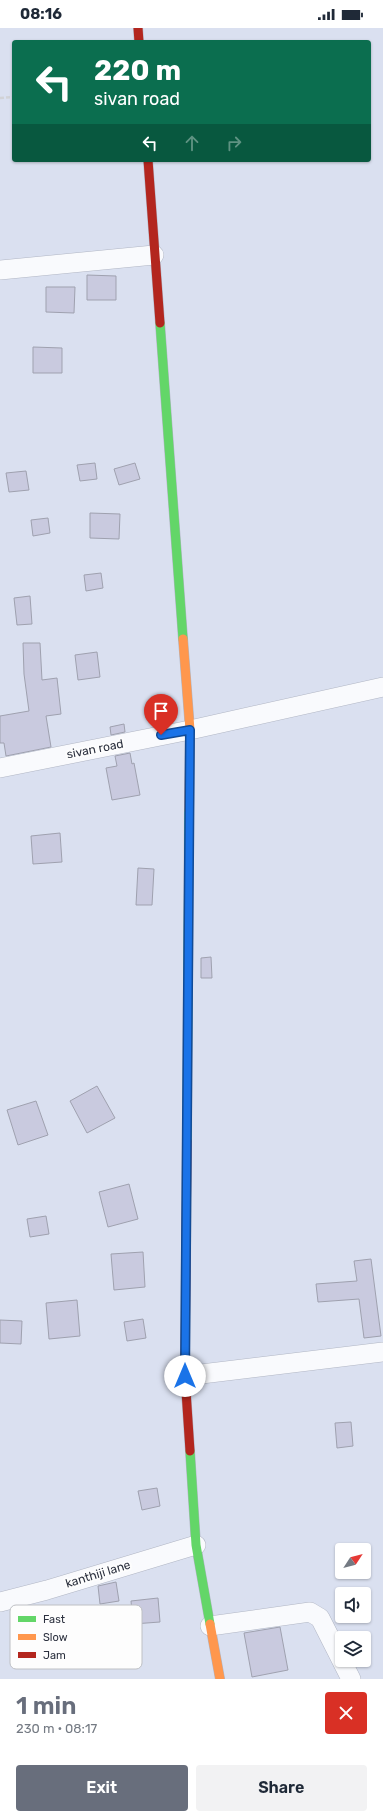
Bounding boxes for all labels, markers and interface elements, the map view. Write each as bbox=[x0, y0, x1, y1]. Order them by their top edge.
text: 08:16 bbox=[20, 5, 62, 23]
text: 220 m bbox=[94, 54, 181, 87]
icon: left bbox=[28, 56, 80, 108]
text: sivan road bbox=[94, 88, 180, 110]
icon: left bbox=[139, 132, 161, 154]
icon: ahead bbox=[181, 132, 203, 154]
icon: right bbox=[223, 132, 245, 154]
pin bbox=[144, 694, 178, 735]
icon: arrive bbox=[150, 700, 172, 722]
street label: sivan road bbox=[66, 737, 124, 761]
position arrow bbox=[164, 1355, 206, 1397]
north arrow bbox=[335, 1543, 371, 1579]
map controls bbox=[335, 1543, 371, 1667]
street label: kanthiji lane bbox=[64, 1557, 132, 1591]
button: sound bbox=[335, 1587, 371, 1623]
legend bbox=[10, 1605, 142, 1669]
text: Fast bbox=[43, 1613, 66, 1626]
text: Slow bbox=[43, 1631, 68, 1644]
button: layers bbox=[335, 1631, 371, 1667]
text: Jam bbox=[43, 1649, 66, 1662]
text: 1 min bbox=[16, 1692, 76, 1720]
button: close bbox=[325, 1692, 367, 1734]
text: 230 m · 08:17 bbox=[16, 1721, 97, 1736]
button: Exit bbox=[16, 1765, 188, 1811]
button: Share bbox=[196, 1765, 367, 1811]

